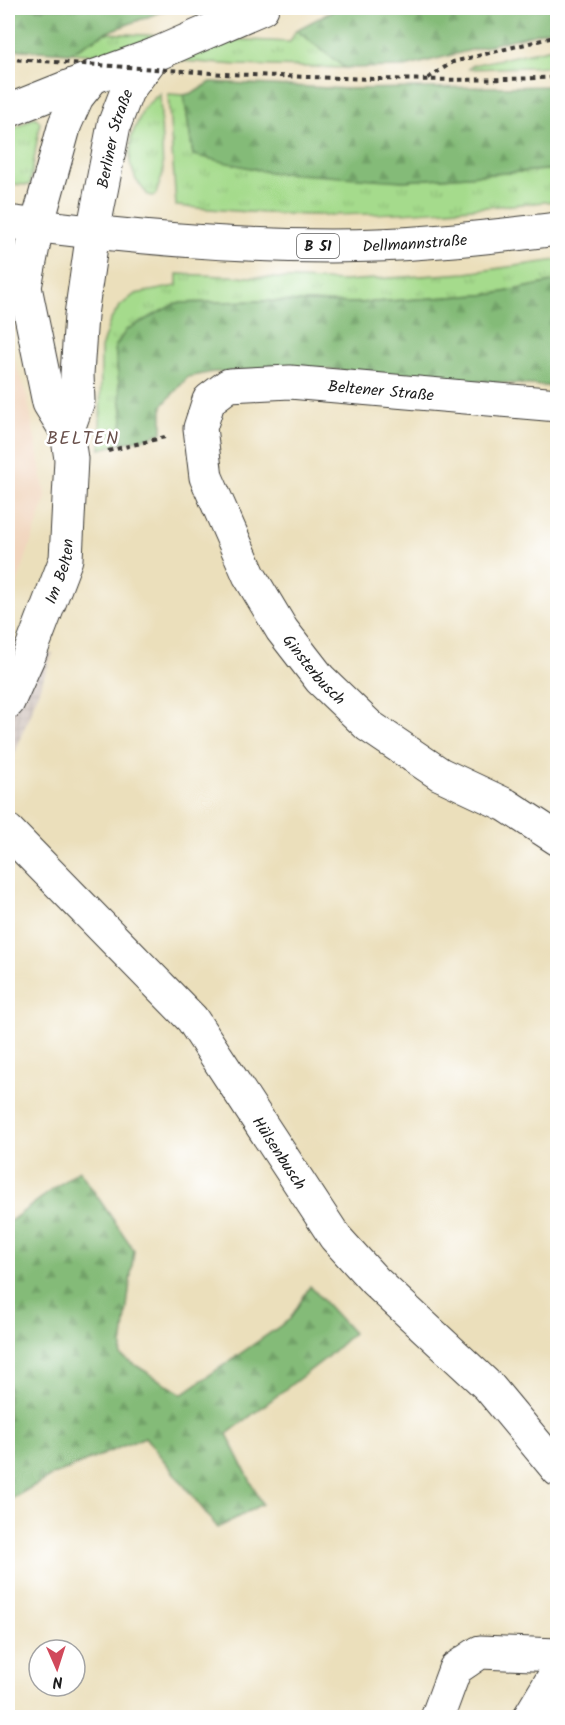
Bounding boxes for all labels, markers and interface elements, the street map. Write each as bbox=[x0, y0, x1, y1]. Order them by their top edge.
street label: Berliner Straße bbox=[91, 86, 141, 191]
street label: Dellmannstraße bbox=[362, 228, 468, 260]
road number: B 51 bbox=[297, 234, 339, 258]
street label: Beltener Straße bbox=[327, 374, 435, 409]
district label: BELTEN bbox=[46, 425, 120, 454]
street label: Im Belten bbox=[39, 538, 81, 608]
street label: Ginsterbusch bbox=[276, 629, 351, 711]
street label: Hülsenbusch bbox=[245, 1112, 312, 1195]
north arrow bbox=[27, 1638, 87, 1698]
text: N bbox=[52, 1669, 63, 1694]

